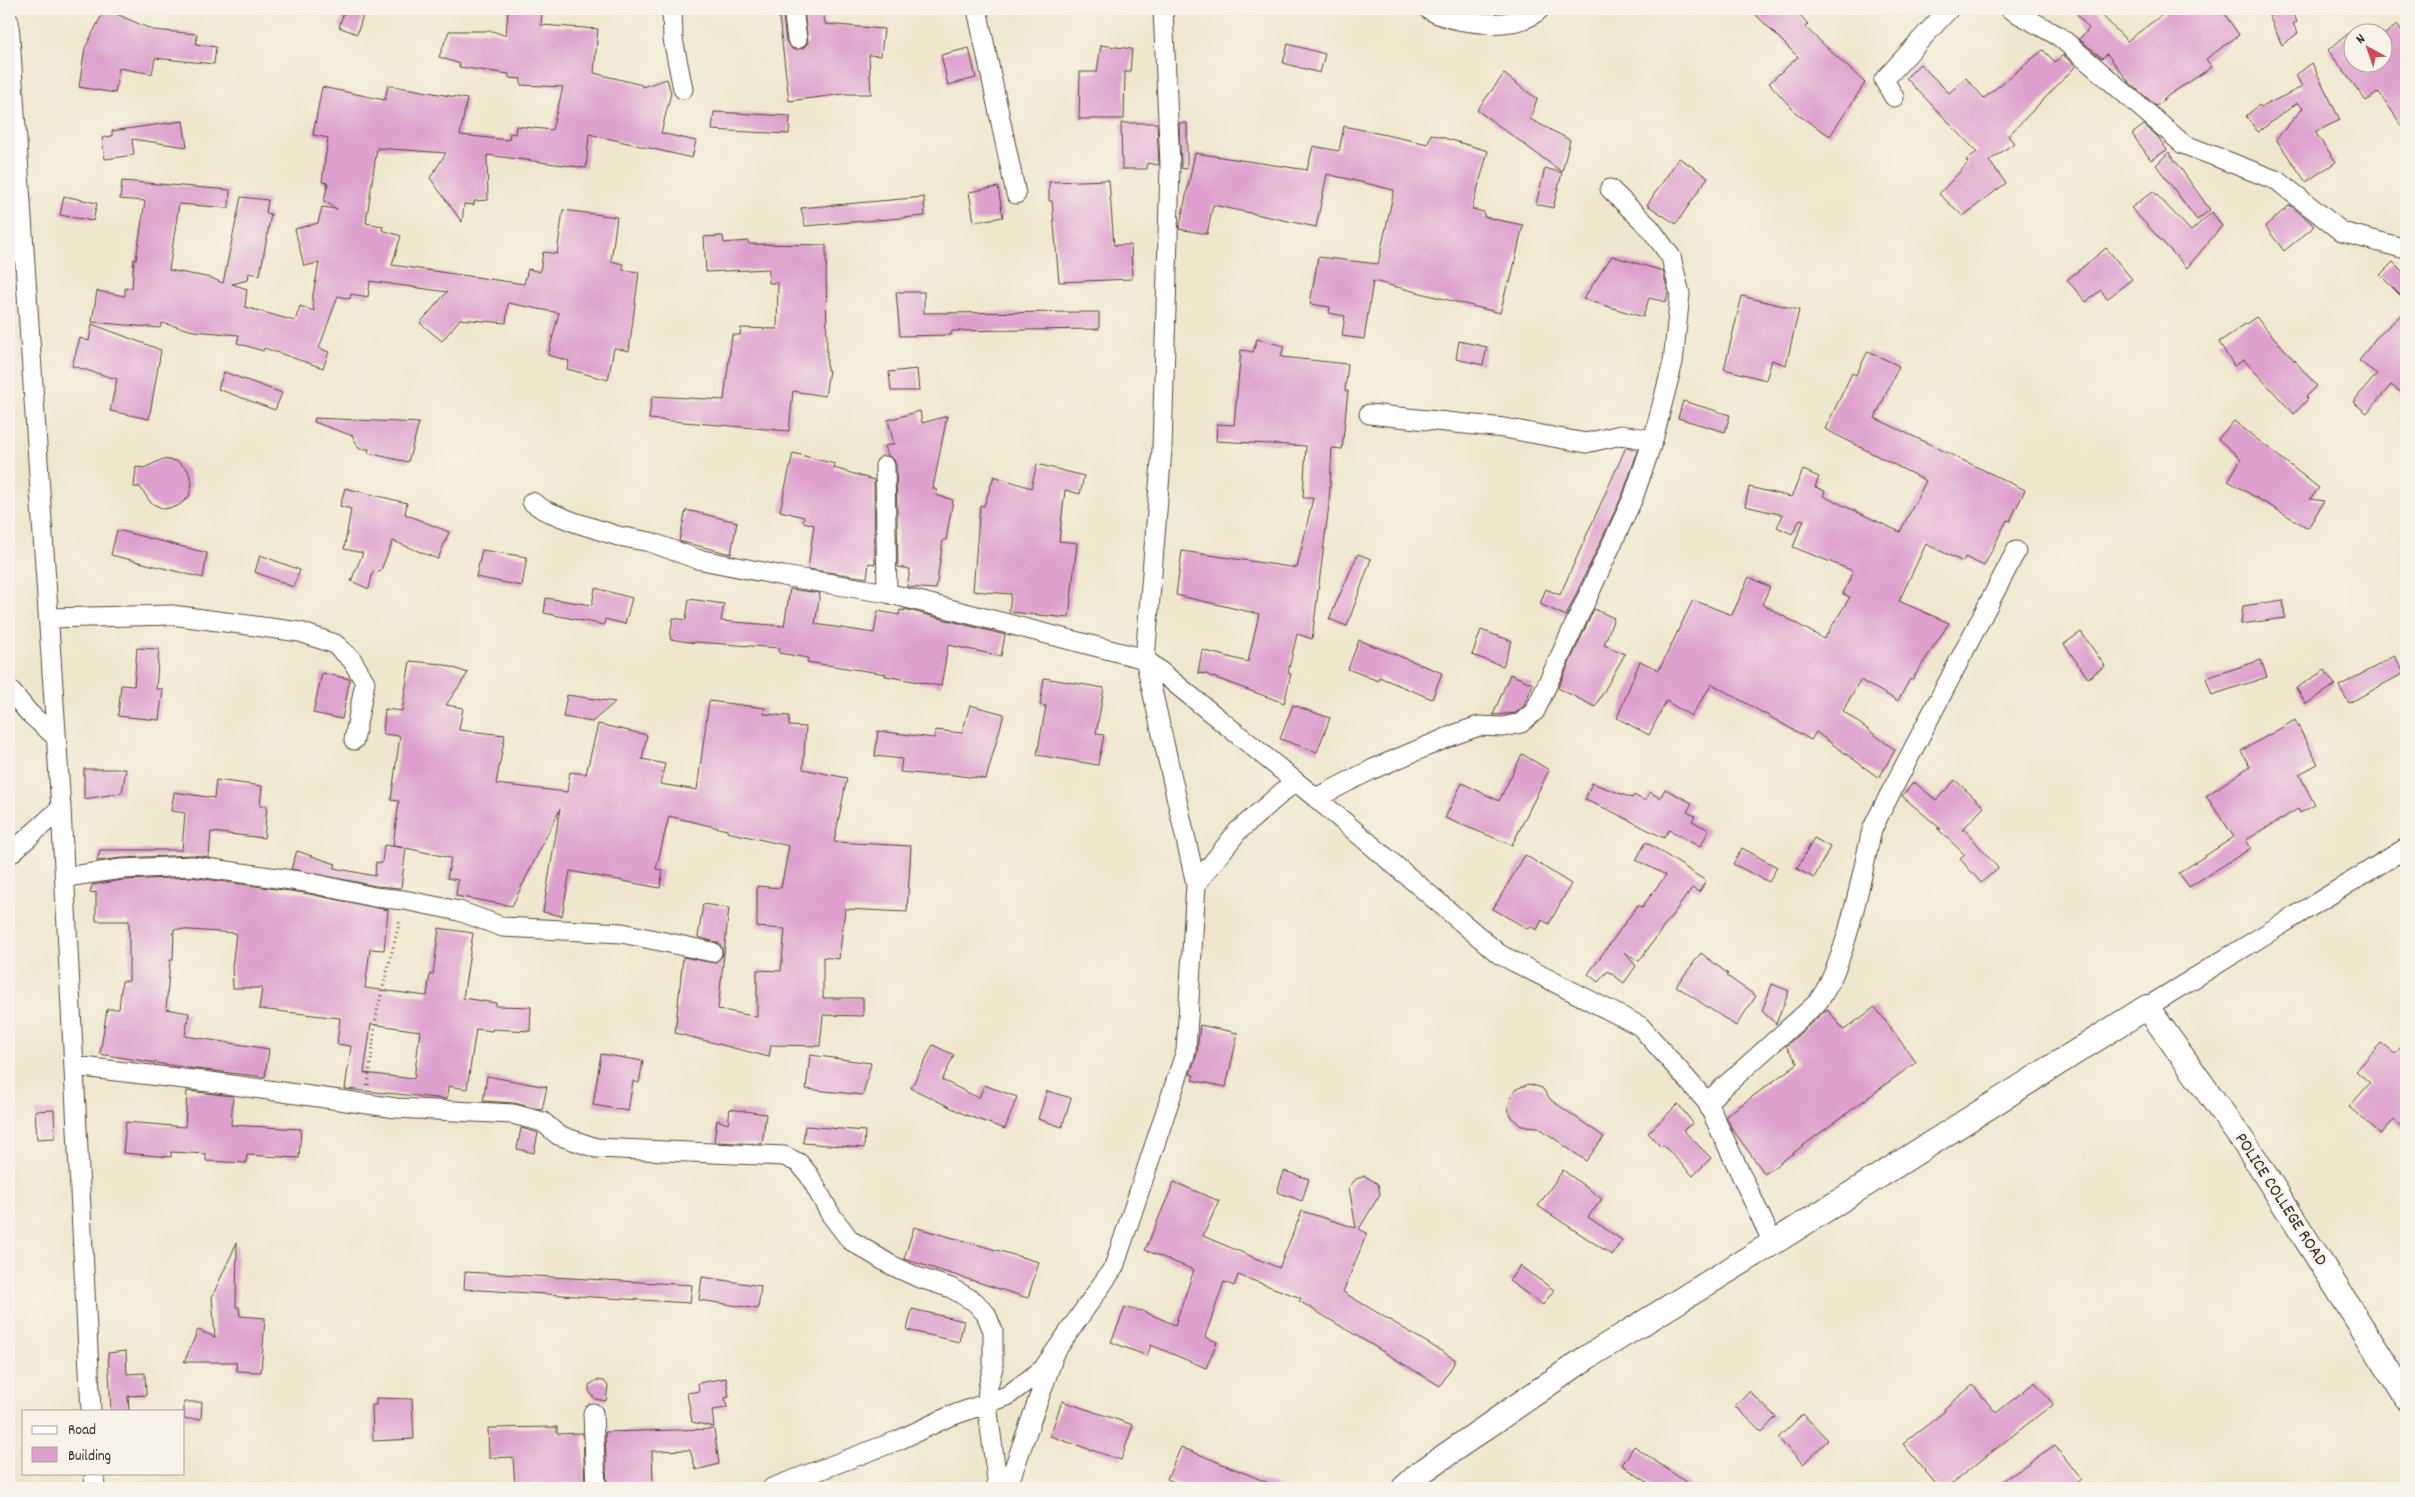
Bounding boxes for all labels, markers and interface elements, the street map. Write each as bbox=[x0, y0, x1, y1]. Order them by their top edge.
north arrow bbox=[2342, 22, 2392, 72]
text: N bbox=[2352, 30, 2370, 49]
street label: POLICE COLLEGE ROAD bbox=[2227, 1128, 2333, 1272]
legend bbox=[22, 1410, 185, 1474]
text: Road bbox=[68, 1420, 96, 1442]
text: Building bbox=[68, 1446, 111, 1468]

